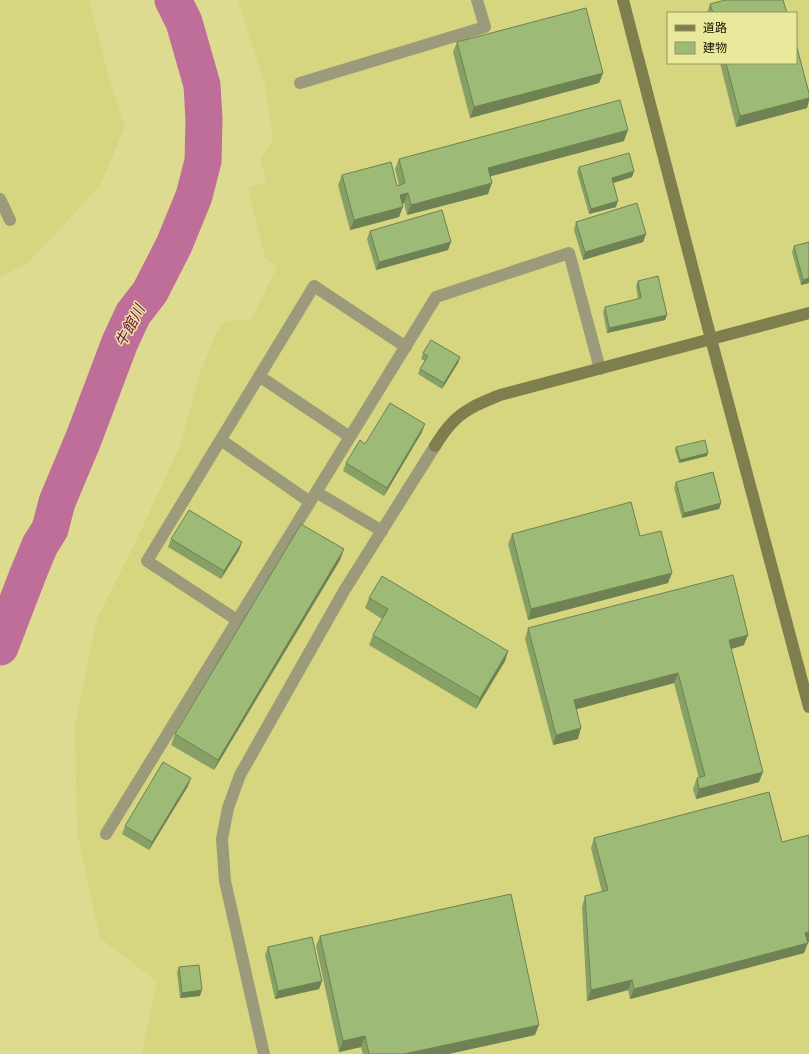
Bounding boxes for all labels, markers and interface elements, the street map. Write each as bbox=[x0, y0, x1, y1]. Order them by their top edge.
legend bbox=[667, 12, 797, 64]
text: 道路 bbox=[703, 21, 727, 37]
text: 建物 bbox=[703, 41, 727, 57]
water label: 牛館川 bbox=[112, 301, 151, 351]

